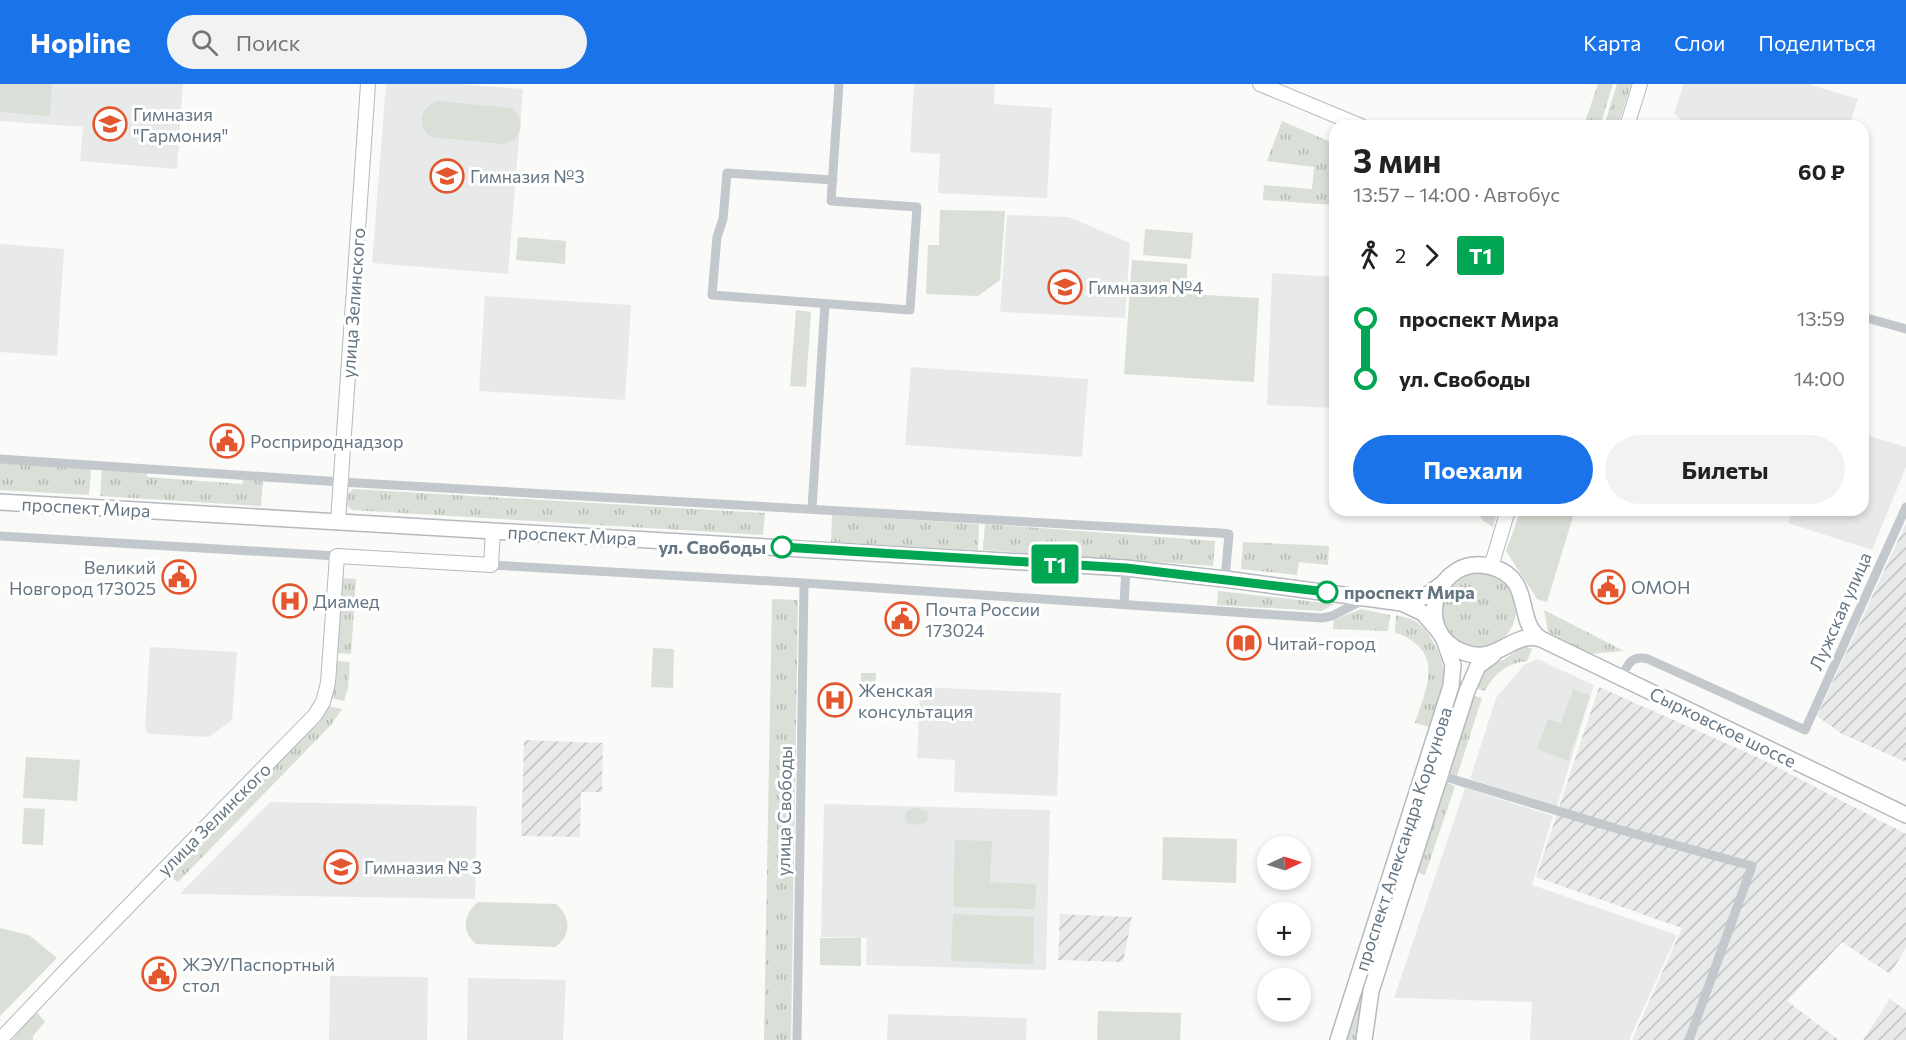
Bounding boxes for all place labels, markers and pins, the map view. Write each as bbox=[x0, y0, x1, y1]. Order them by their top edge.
place label: Гимназия "Гармония" bbox=[133, 103, 228, 146]
school or university icon: Гимназия "Гармония" bbox=[92, 106, 128, 142]
school or university icon: Гимназия №3 bbox=[429, 158, 465, 194]
place label: Гимназия №3 bbox=[470, 165, 585, 187]
school or university icon: Гимназия №4 bbox=[1047, 269, 1083, 305]
place label: Гимназия №4 bbox=[1088, 276, 1203, 298]
public building icon: Росприроднадзор bbox=[209, 423, 245, 459]
place label: Росприроднадзор bbox=[250, 430, 404, 452]
place label: ул. Свободы bbox=[658, 536, 766, 558]
marker: ул. Свободы bbox=[771, 536, 793, 558]
place label: Великий Новгород 173025 bbox=[9, 556, 156, 599]
public building icon: Великий Новгород 173025 bbox=[161, 559, 197, 595]
public building icon: ОМОН bbox=[1590, 569, 1626, 605]
place label: ОМОН bbox=[1631, 576, 1690, 598]
marker: проспект Мира bbox=[1316, 581, 1338, 603]
place label: проспект Мира bbox=[1344, 581, 1475, 603]
hospital icon: Диамед bbox=[272, 583, 308, 619]
place label: Диамед bbox=[313, 590, 380, 612]
place label: Почта России 173024 bbox=[925, 598, 1040, 641]
public building icon: Почта России 173024 bbox=[884, 601, 920, 637]
library icon: Читай-город bbox=[1226, 625, 1262, 661]
place label: Читай-город bbox=[1267, 632, 1376, 654]
place label: Женская консультация bbox=[858, 679, 973, 722]
hospital icon: Женская консультация bbox=[817, 682, 853, 718]
school or university icon: Гимназия № 3 bbox=[323, 849, 359, 885]
place label: Гимназия № 3 bbox=[364, 856, 482, 878]
place label: ЖЭУ/Паспортный стол bbox=[182, 953, 335, 996]
public building icon: ЖЭУ/Паспортный стол bbox=[141, 956, 177, 992]

